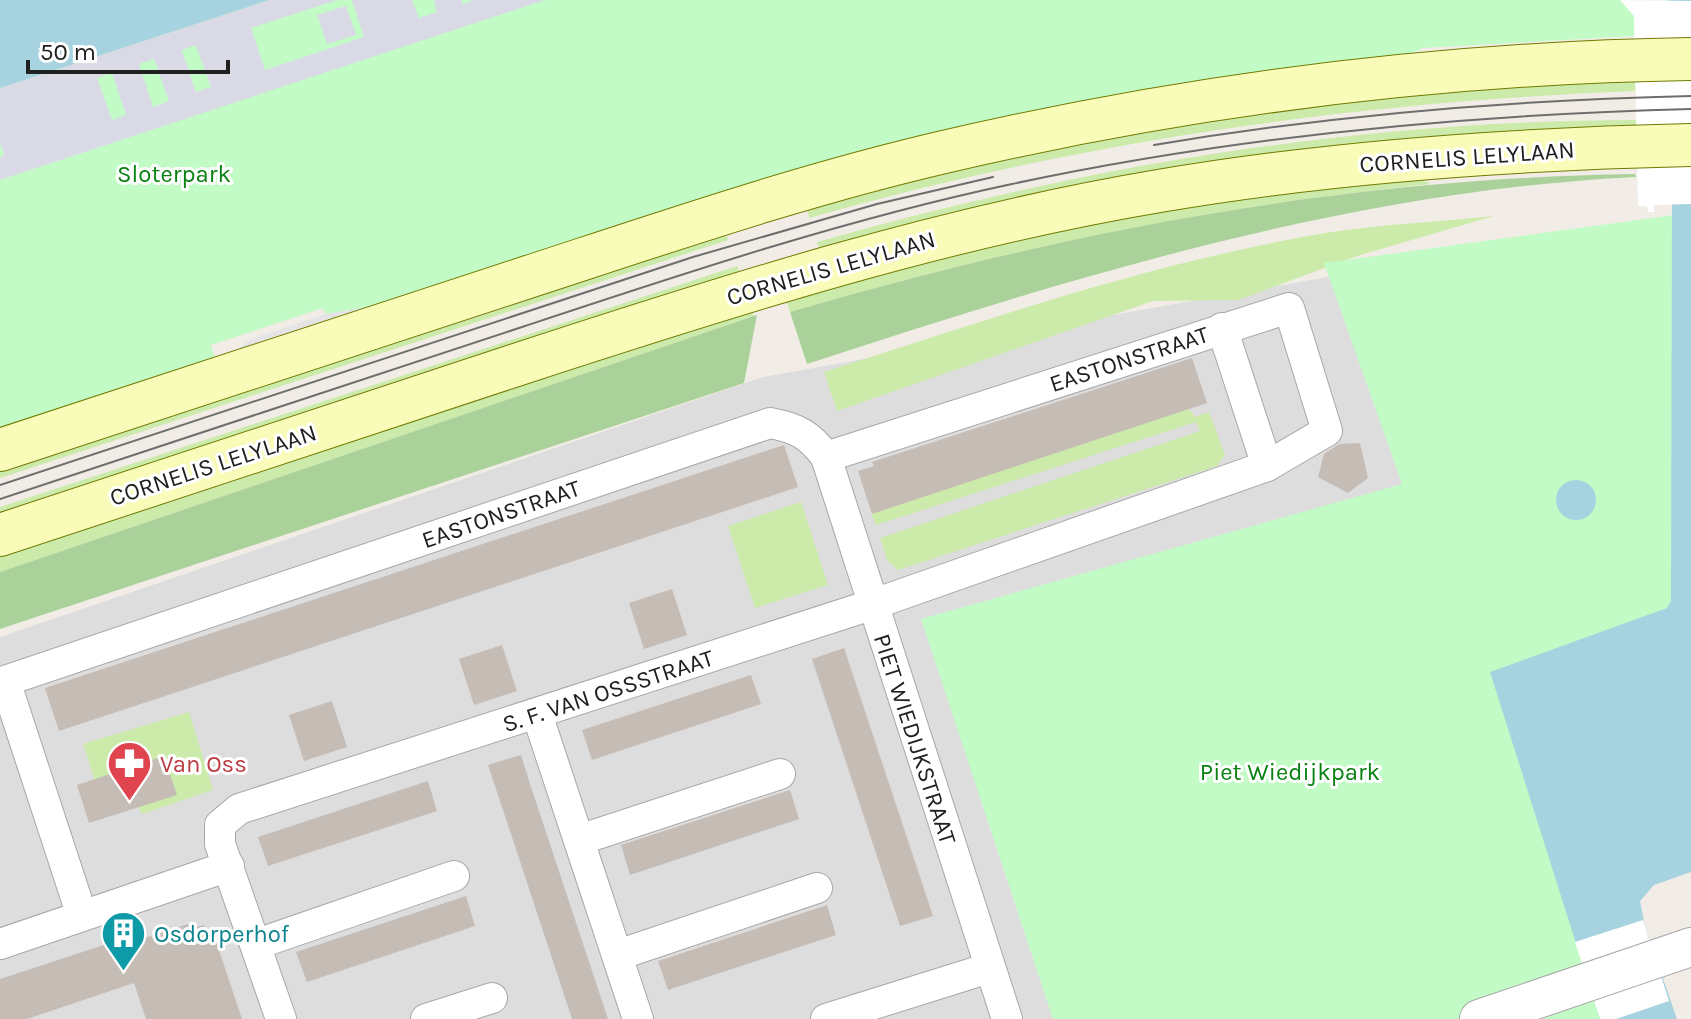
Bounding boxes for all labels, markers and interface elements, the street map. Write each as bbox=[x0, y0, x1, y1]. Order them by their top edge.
scale bar bbox=[28, 24, 228, 74]
text: 50 m bbox=[40, 38, 96, 66]
street label: CORNELIS LELYLAAN bbox=[1358, 136, 1576, 178]
park label: Sloterpark bbox=[117, 160, 231, 188]
street label: CORNELIS LELYLAAN bbox=[724, 225, 938, 311]
street label: EASTONSTRAAT bbox=[1046, 320, 1212, 398]
street label: CORNELIS LELYLAAN bbox=[106, 418, 320, 512]
street label: EASTONSTRAAT bbox=[418, 474, 584, 554]
street label: PIET WIEDIJKSTRAAT bbox=[868, 630, 962, 848]
street label: S. F. VAN OSSSTRAAT bbox=[499, 644, 717, 738]
pharmacy icon: Van Oss bbox=[105, 740, 153, 803]
place label: Van Oss bbox=[160, 750, 247, 778]
park label: Piet Wiedijkpark bbox=[1200, 758, 1380, 786]
building icon: Osdorperhof bbox=[99, 910, 147, 973]
place label: Osdorperhof bbox=[154, 920, 290, 948]

